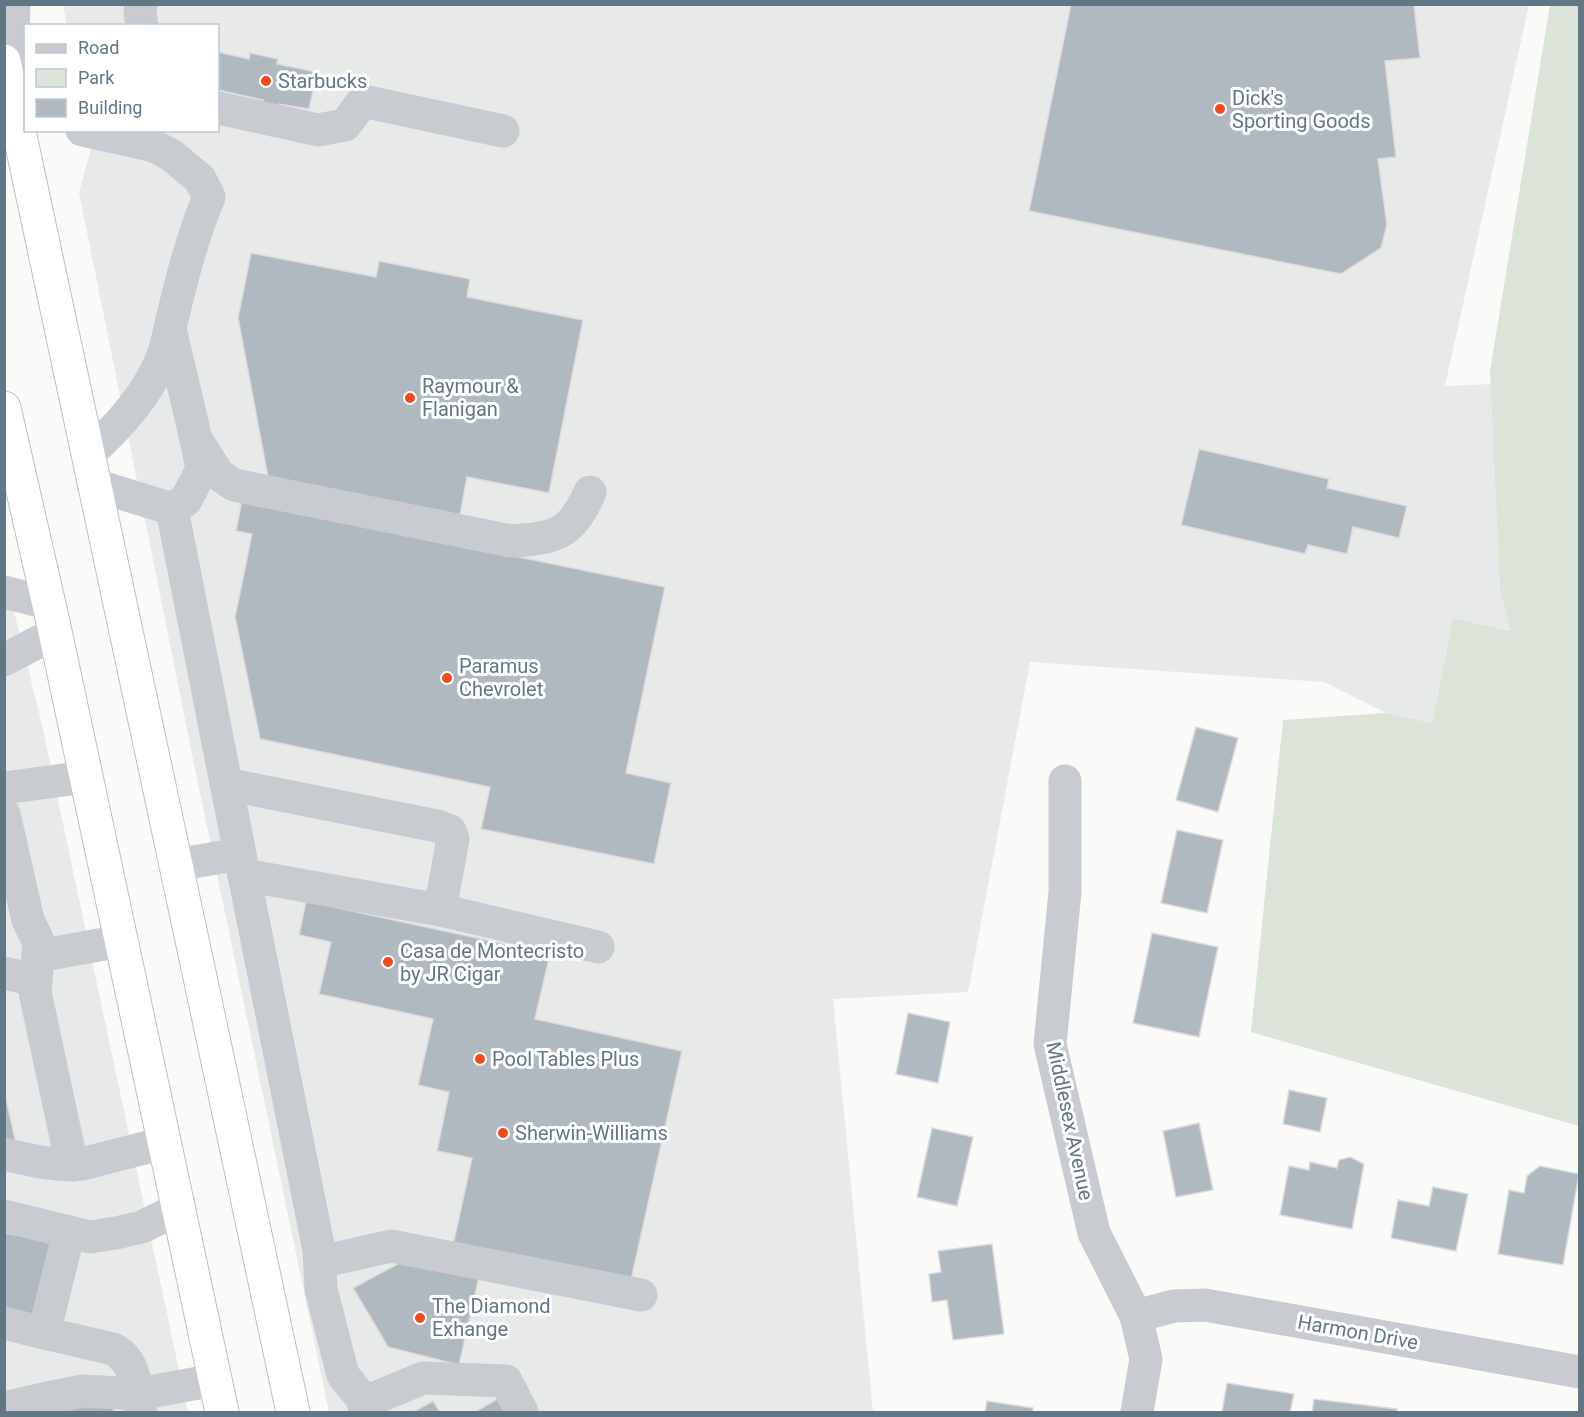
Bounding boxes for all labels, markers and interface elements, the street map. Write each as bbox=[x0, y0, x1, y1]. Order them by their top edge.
legend bbox=[24, 24, 219, 132]
text: Road bbox=[78, 37, 119, 58]
text: Park bbox=[78, 67, 115, 88]
place label: Starbucks bbox=[278, 69, 367, 93]
marker: Starbucks bbox=[259, 74, 273, 88]
place label: Dick's Sporting Goods bbox=[1232, 86, 1370, 133]
text: Building bbox=[78, 97, 142, 118]
marker: Dick's Sporting Goods bbox=[1213, 102, 1227, 116]
place label: Raymour & Flanigan bbox=[422, 374, 519, 421]
marker: Raymour & Flanigan bbox=[403, 391, 417, 405]
place label: Paramus Chevrolet bbox=[459, 654, 543, 701]
marker: Paramus Chevrolet bbox=[440, 671, 454, 685]
place label: Casa de Montecristo by JR Cigar bbox=[400, 939, 584, 986]
marker: Casa de Montecristo by JR Cigar bbox=[381, 955, 395, 969]
street label: Middlesex Avenue bbox=[1041, 1039, 1099, 1203]
place label: Pool Tables Plus bbox=[492, 1047, 639, 1071]
marker: Pool Tables Plus bbox=[473, 1052, 487, 1066]
place label: Sherwin-Williams bbox=[515, 1121, 668, 1145]
marker: Sherwin-Williams bbox=[496, 1126, 510, 1140]
place label: The Diamond Exhange bbox=[432, 1294, 551, 1341]
street label: Harmon Drive bbox=[1296, 1310, 1420, 1354]
marker: The Diamond Exhange bbox=[413, 1311, 427, 1325]

